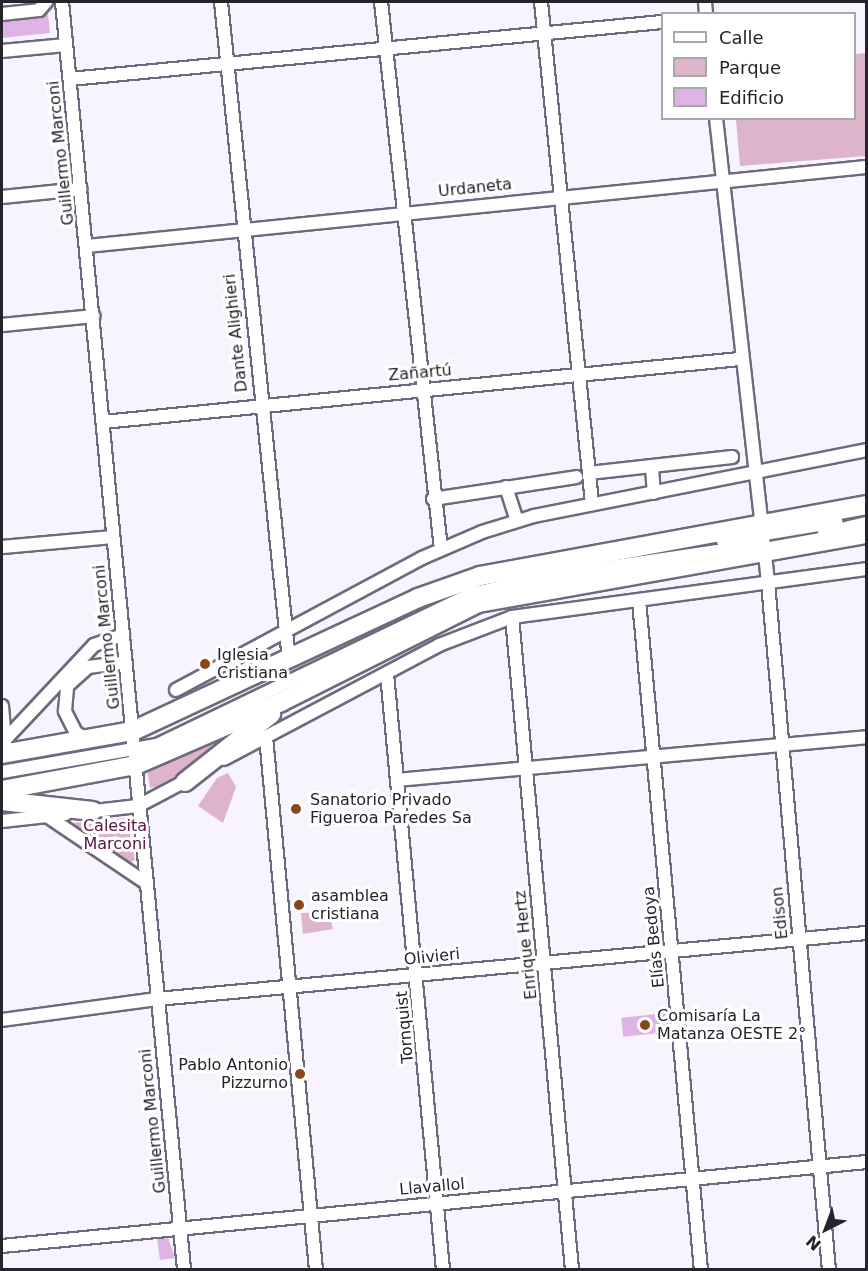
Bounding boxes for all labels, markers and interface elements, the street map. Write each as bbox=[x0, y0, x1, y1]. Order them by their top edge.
legend bbox=[661, 12, 856, 120]
text: Calle bbox=[719, 27, 764, 48]
text: Parque bbox=[719, 57, 781, 78]
street label: Guillermo Marconi bbox=[44, 80, 78, 226]
text: Edificio bbox=[719, 87, 784, 108]
street label: Urdaneta bbox=[437, 175, 513, 201]
street label: Dante Alighieri bbox=[220, 273, 252, 393]
street label: Zañartú bbox=[387, 361, 453, 385]
street label: Guillermo Marconi bbox=[90, 564, 124, 710]
place label: Iglesia Cristiana bbox=[217, 645, 288, 683]
marker: Iglesia Cristiana bbox=[198, 657, 212, 671]
place label: Sanatorio Privado Figueroa Paredes Sa bbox=[310, 790, 472, 828]
marker: Sanatorio Privado Figueroa Paredes Sa bbox=[287, 800, 305, 818]
park label: Calesita Marconi bbox=[83, 816, 147, 854]
street label: Elías Bedoya bbox=[639, 885, 669, 989]
place label: asamblea cristiana bbox=[311, 886, 389, 924]
street label: Edison bbox=[768, 886, 792, 940]
street label: Enrique Hertz bbox=[511, 889, 541, 1001]
marker: asamblea cristiana bbox=[292, 898, 306, 912]
street label: Olivieri bbox=[403, 945, 461, 969]
street label: Tornquist bbox=[392, 990, 418, 1064]
place label: Comisaría La Matanza OESTE 2° bbox=[657, 1006, 806, 1044]
marker: Comisaría La Matanza OESTE 2° bbox=[638, 1018, 652, 1032]
street label: Guillermo Marconi bbox=[136, 1048, 170, 1194]
place label: Pablo Antonio Pizzurno bbox=[178, 1055, 288, 1093]
marker: Pablo Antonio Pizzurno bbox=[293, 1067, 307, 1081]
street label: Llavallol bbox=[399, 1175, 465, 1199]
north arrow bbox=[796, 1199, 856, 1259]
text: N bbox=[802, 1231, 825, 1254]

